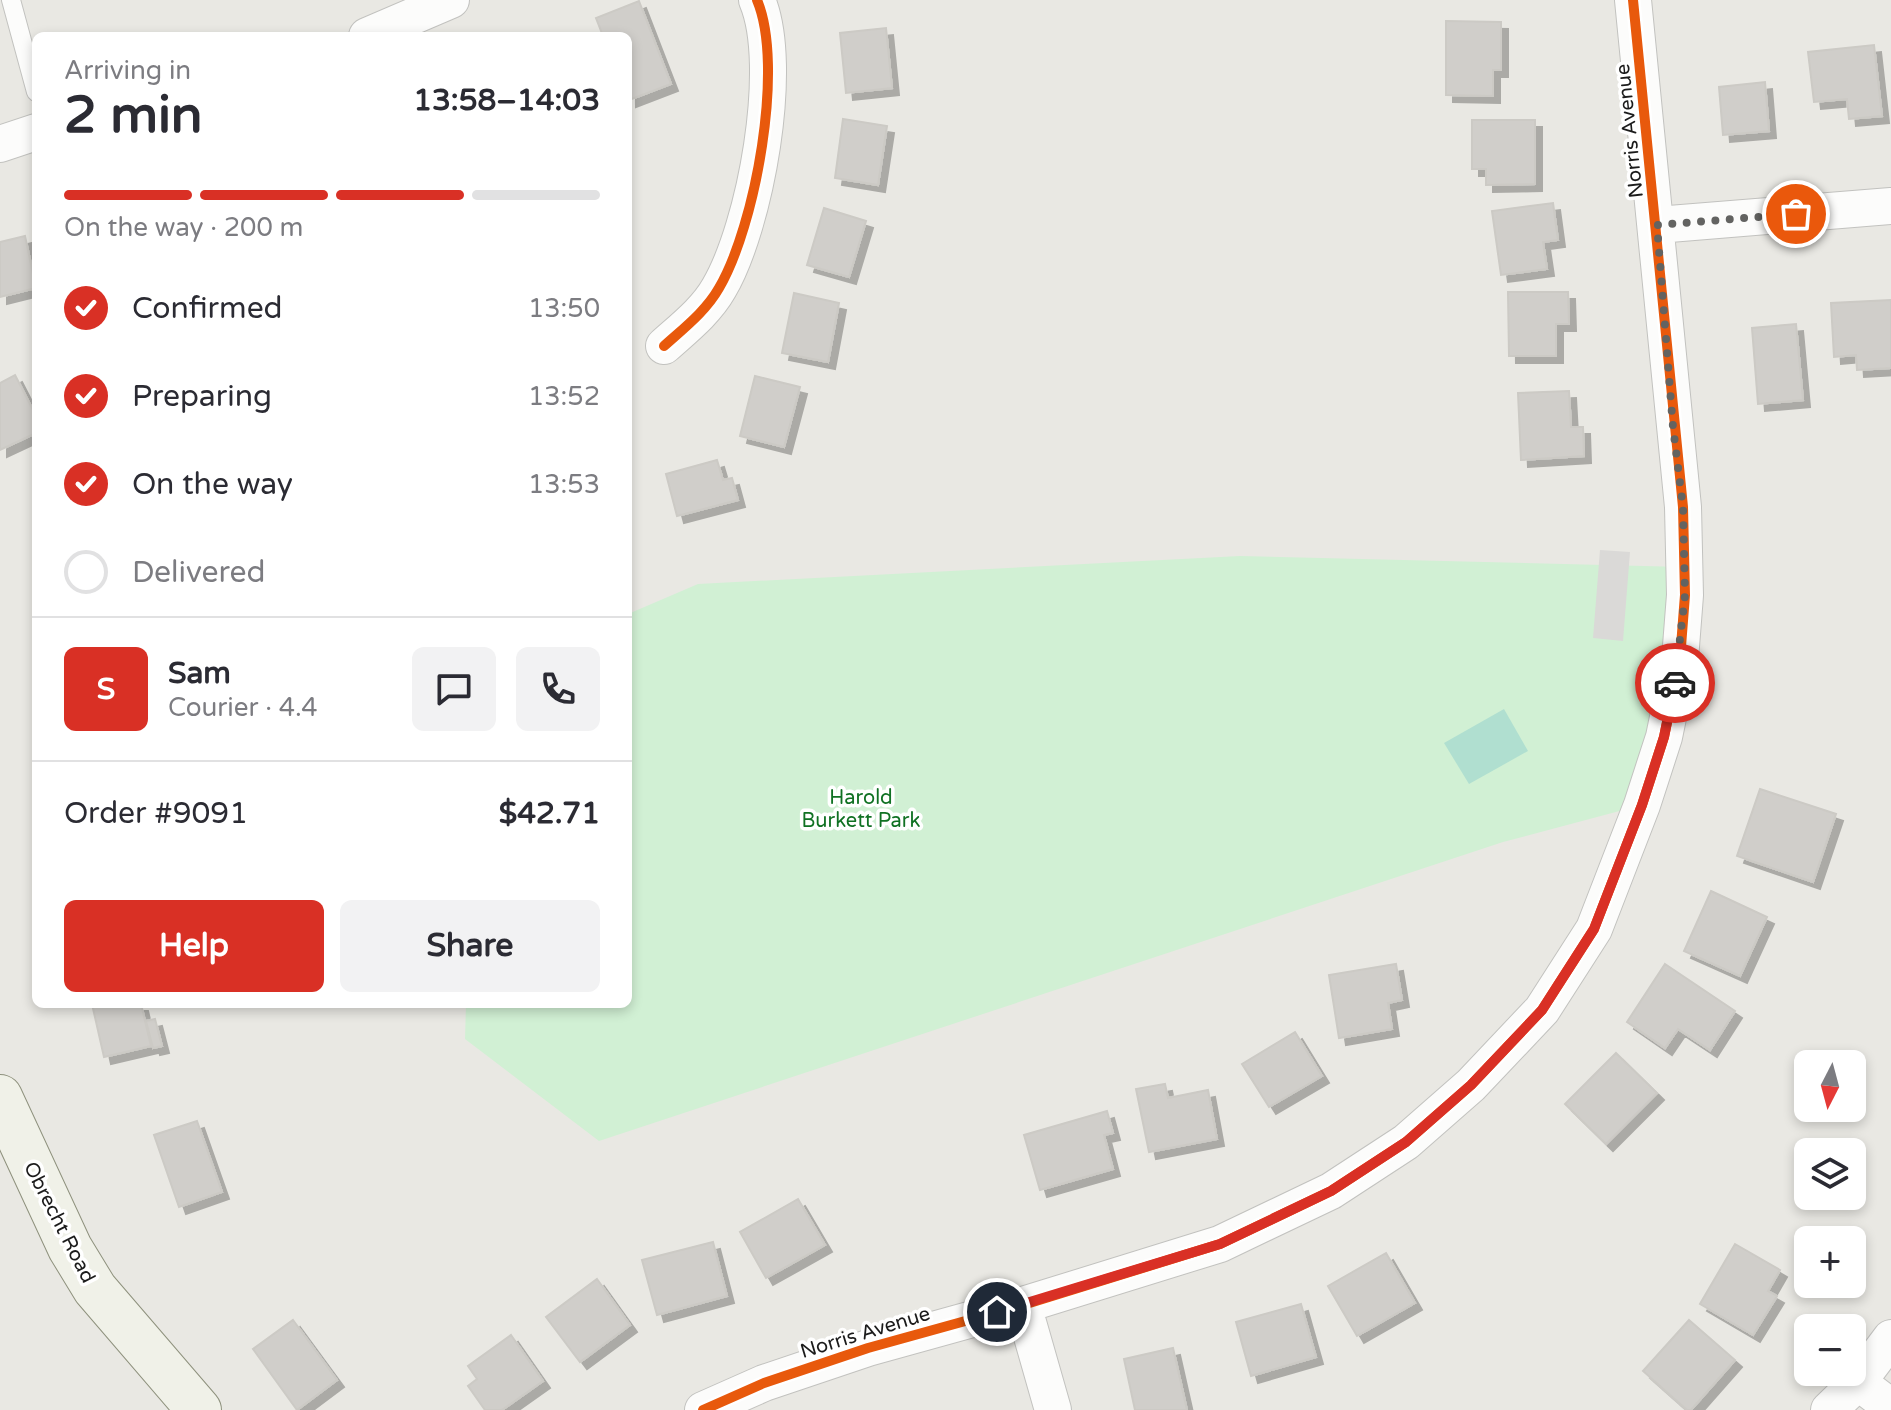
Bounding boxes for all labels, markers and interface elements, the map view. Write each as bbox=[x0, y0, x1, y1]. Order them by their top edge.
text: Arriving in bbox=[64, 55, 191, 86]
street label: Norris Avenue bbox=[1611, 63, 1649, 199]
text: 13:58–14:03 bbox=[413, 82, 600, 119]
text: 2 min bbox=[64, 84, 203, 147]
pin bbox=[1762, 180, 1830, 248]
icon: bag bbox=[1774, 192, 1818, 236]
text: On the way · 200 m bbox=[64, 212, 303, 243]
icon: check bbox=[64, 286, 108, 330]
text: Confirmed bbox=[132, 290, 283, 327]
text: 13:50 bbox=[528, 293, 600, 324]
icon: check bbox=[64, 374, 108, 418]
text: Preparing bbox=[132, 378, 272, 415]
text: 13:52 bbox=[528, 381, 600, 412]
icon: check bbox=[64, 462, 108, 506]
text: On the way bbox=[132, 466, 293, 503]
text: 13:53 bbox=[528, 469, 600, 500]
text: Delivered bbox=[132, 554, 266, 591]
courier bbox=[1635, 643, 1715, 723]
button: chat bbox=[412, 647, 496, 731]
button: phone bbox=[516, 647, 600, 731]
text: Sam bbox=[168, 655, 231, 692]
icon: car bbox=[1653, 661, 1697, 705]
text: S bbox=[97, 671, 115, 708]
text: Courier · 4.4 bbox=[168, 692, 318, 723]
park label: Harold Burkett Park bbox=[802, 786, 920, 833]
text: Order #9091 bbox=[64, 795, 248, 832]
text: $42.71 bbox=[499, 795, 600, 832]
button: Help bbox=[64, 900, 324, 992]
button: Share bbox=[340, 900, 600, 992]
north arrow bbox=[1794, 1050, 1866, 1122]
map controls bbox=[1794, 1050, 1866, 1386]
button: layers bbox=[1794, 1138, 1866, 1210]
street label: Obrecht Road bbox=[18, 1158, 100, 1287]
button: + bbox=[1794, 1226, 1866, 1298]
pin bbox=[963, 1278, 1031, 1346]
icon: home bbox=[975, 1290, 1019, 1334]
street label: Norris Avenue bbox=[797, 1302, 933, 1364]
button: − bbox=[1794, 1314, 1866, 1386]

